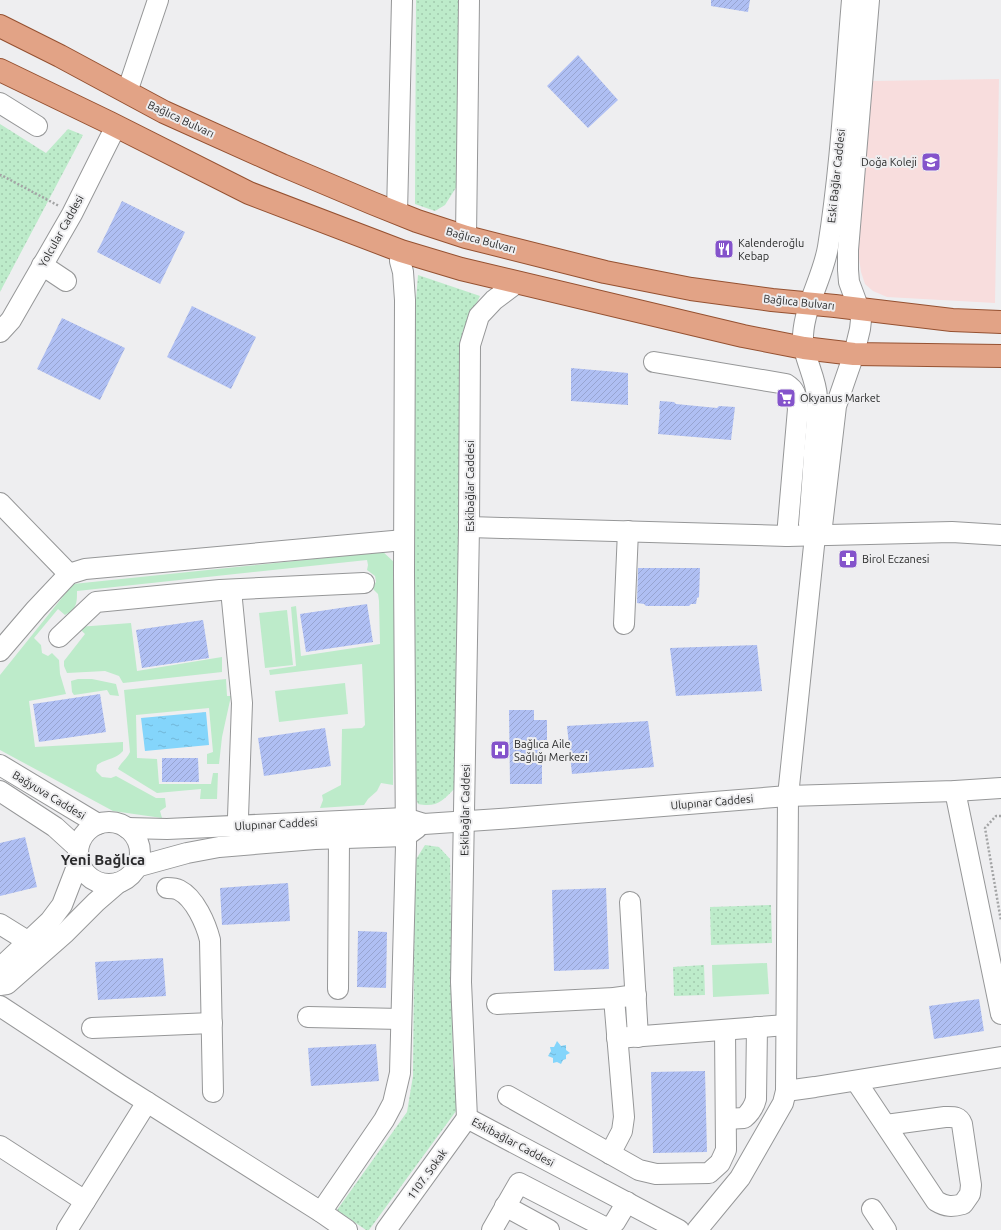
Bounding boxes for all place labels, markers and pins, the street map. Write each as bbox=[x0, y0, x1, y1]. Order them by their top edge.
school or university icon: Doğa Koleji bbox=[920, 151, 942, 173]
place label: Doğa Koleji bbox=[861, 156, 917, 168]
place label: Kalenderoğlu Kebap bbox=[738, 237, 804, 262]
restaurant icon: Kalenderoğlu Kebap bbox=[713, 238, 735, 260]
supermarket icon: Okyanus Market bbox=[775, 387, 797, 409]
place label: Okyanus Market bbox=[800, 392, 881, 404]
pharmacy icon: Birol Eczanesi bbox=[837, 548, 859, 570]
place label: Birol Eczanesi bbox=[862, 553, 929, 565]
place label: Bağlıca Aile Sağlığı Merkezi bbox=[514, 738, 588, 763]
hospital icon: Bağlıca Aile Sağlığı Merkezi bbox=[489, 739, 511, 761]

